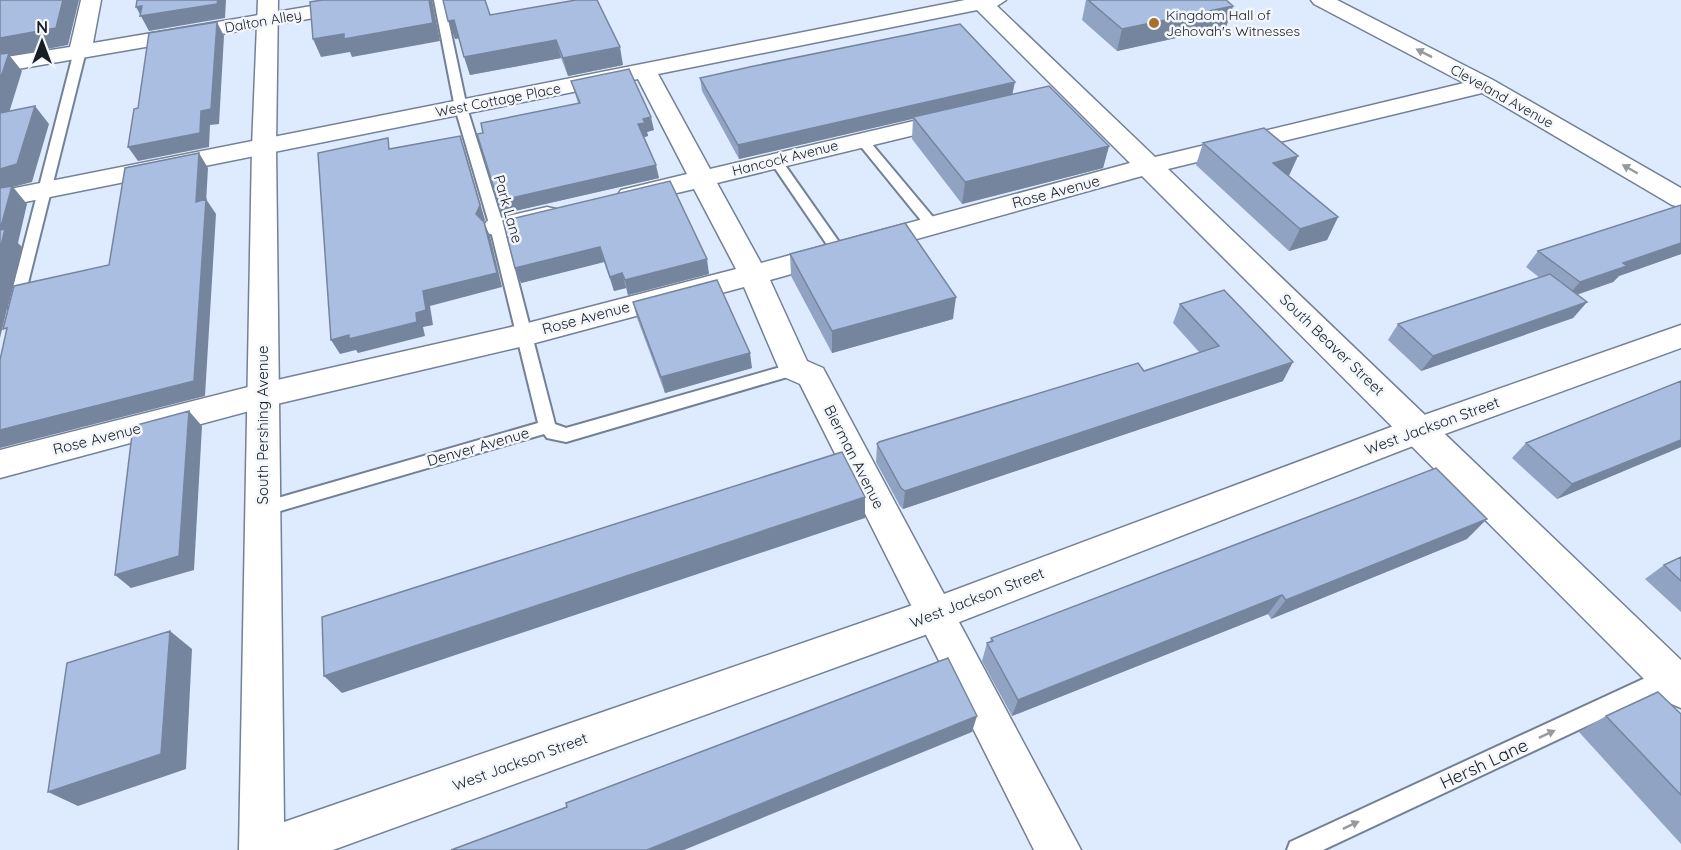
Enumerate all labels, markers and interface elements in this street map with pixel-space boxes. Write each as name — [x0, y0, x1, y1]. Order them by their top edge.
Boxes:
street label: Dalton Alley — [223, 5, 303, 37]
place label: Kingdom Hall of Jehovah's Witnesses — [1166, 6, 1300, 40]
north arrow — [12, 12, 72, 72]
marker: Kingdom Hall of Jehovah's Witnesses — [1147, 16, 1161, 30]
text: N — [36, 17, 48, 37]
one-way arrow — [1415, 49, 1432, 58]
street label: Cleveland Avenue — [1447, 60, 1557, 132]
street label: West Cottage Place — [434, 79, 562, 121]
street label: Hancock Avenue — [730, 136, 840, 180]
one-way arrow — [1621, 164, 1638, 174]
street label: Rose Avenue — [1010, 171, 1102, 212]
street label: Park Lane — [490, 173, 527, 245]
street label: South Beaver Street — [1276, 290, 1389, 399]
street label: Rose Avenue — [540, 297, 632, 338]
street label: South Pershing Avenue — [253, 346, 272, 504]
street label: West Jackson Street — [1362, 392, 1502, 459]
street label: Bierman Avenue — [820, 402, 889, 512]
street label: Rose Avenue — [51, 418, 143, 459]
street label: Denver Avenue — [425, 423, 531, 470]
street label: West Jackson Street — [907, 563, 1047, 632]
street label: West Jackson Street — [450, 728, 590, 795]
one-way arrow — [1539, 730, 1556, 739]
street label: Hersh Lane — [1436, 733, 1532, 794]
one-way arrow — [1343, 821, 1360, 830]

